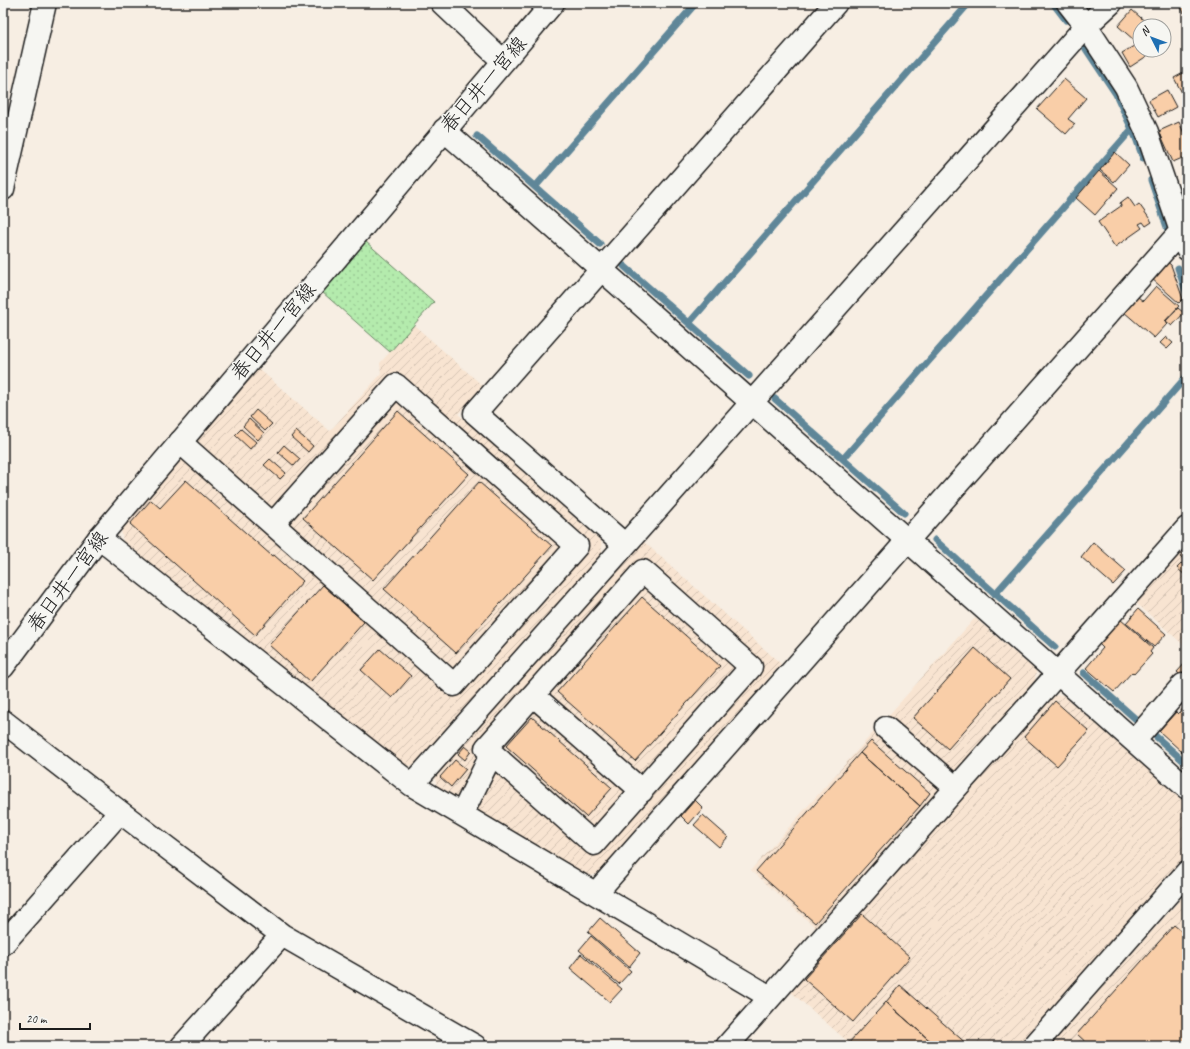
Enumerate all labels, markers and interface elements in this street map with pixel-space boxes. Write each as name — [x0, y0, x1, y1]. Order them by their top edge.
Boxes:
north arrow — [1132, 18, 1172, 58]
text: N — [1137, 22, 1154, 39]
street label: 春日井一宮線 — [435, 31, 532, 138]
street label: 春日井一宮線 — [225, 277, 322, 385]
street label: 春日井一宮線 — [21, 526, 113, 637]
scale bar — [20, 1005, 90, 1031]
text: 20 m — [26, 1011, 48, 1027]

